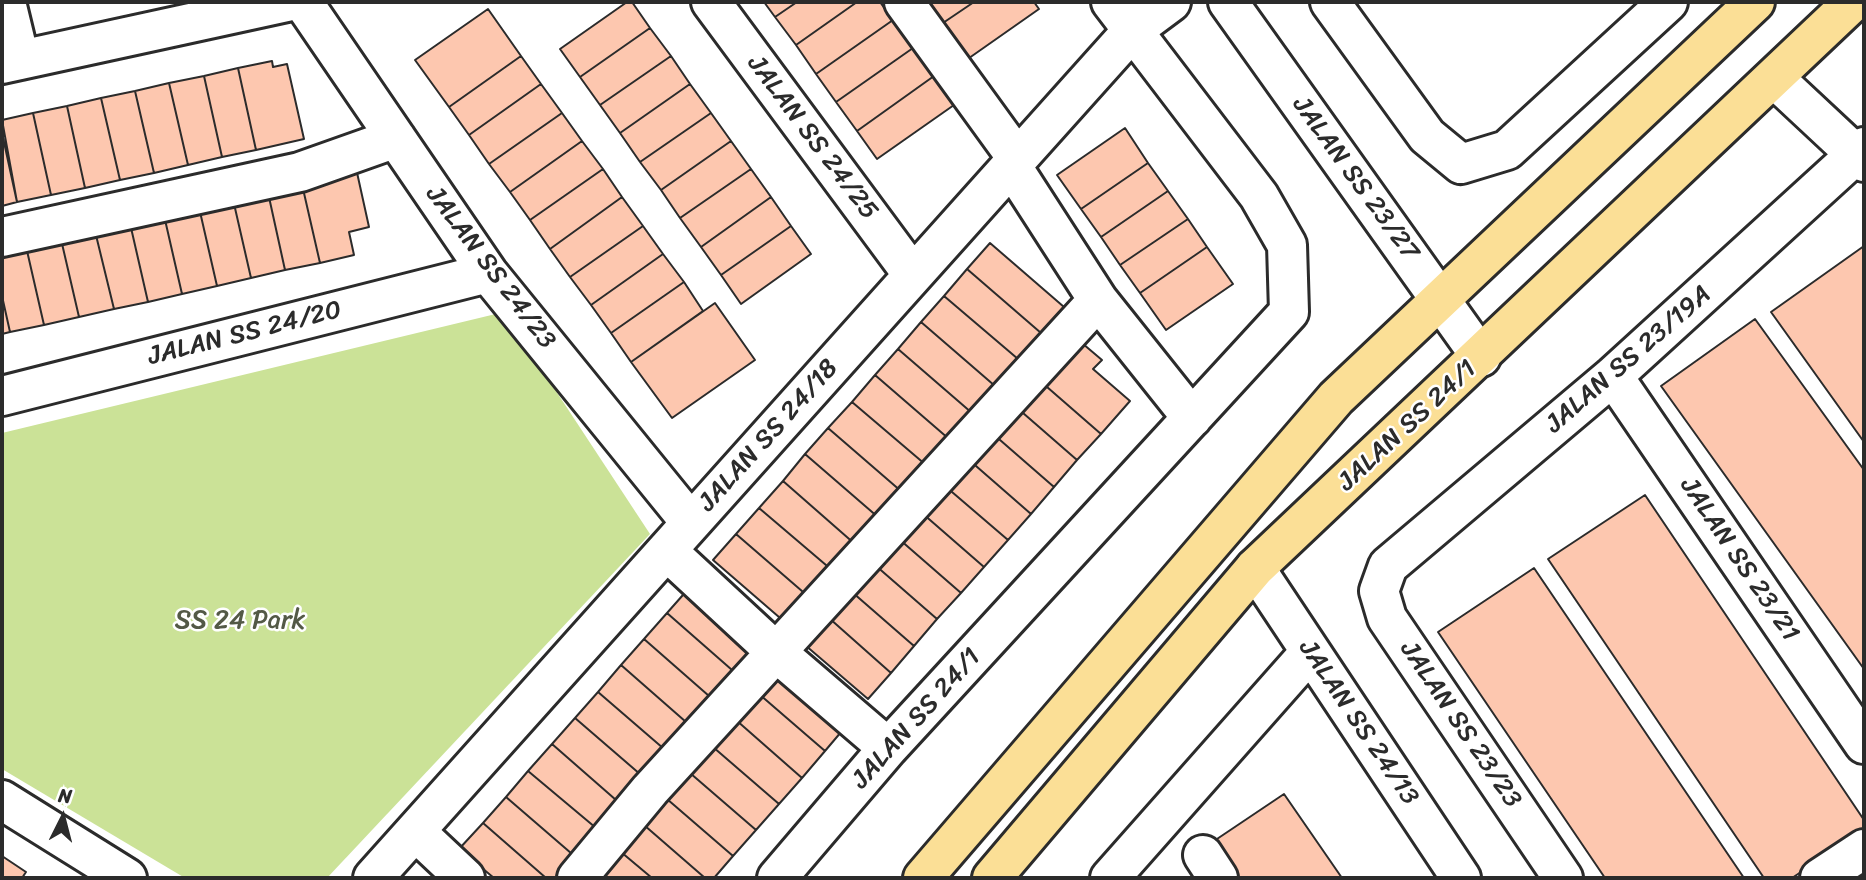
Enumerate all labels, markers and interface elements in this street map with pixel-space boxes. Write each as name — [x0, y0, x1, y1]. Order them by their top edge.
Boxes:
street label: JALAN SS 24/25 — [740, 50, 884, 226]
street label: JALAN SS 23/27 — [1285, 91, 1425, 267]
street label: JALAN SS 24/23 — [419, 180, 561, 356]
street label: JALAN SS 23/19A — [1540, 280, 1718, 440]
street label: JALAN SS 24/20 — [145, 295, 345, 373]
street label: JALAN SS 24/18 — [693, 354, 845, 518]
street label: JALAN SS 24/1 — [1332, 354, 1484, 498]
street label: JALAN SS 23/21 — [1673, 472, 1805, 648]
park label: SS 24 Park — [175, 605, 305, 637]
street label: JALAN SS 24/13 — [1291, 635, 1425, 811]
street label: JALAN SS 23/23 — [1393, 636, 1527, 814]
street label: JALAN SS 24/1 — [846, 642, 988, 796]
text: N — [57, 779, 74, 813]
north arrow — [28, 782, 98, 852]

